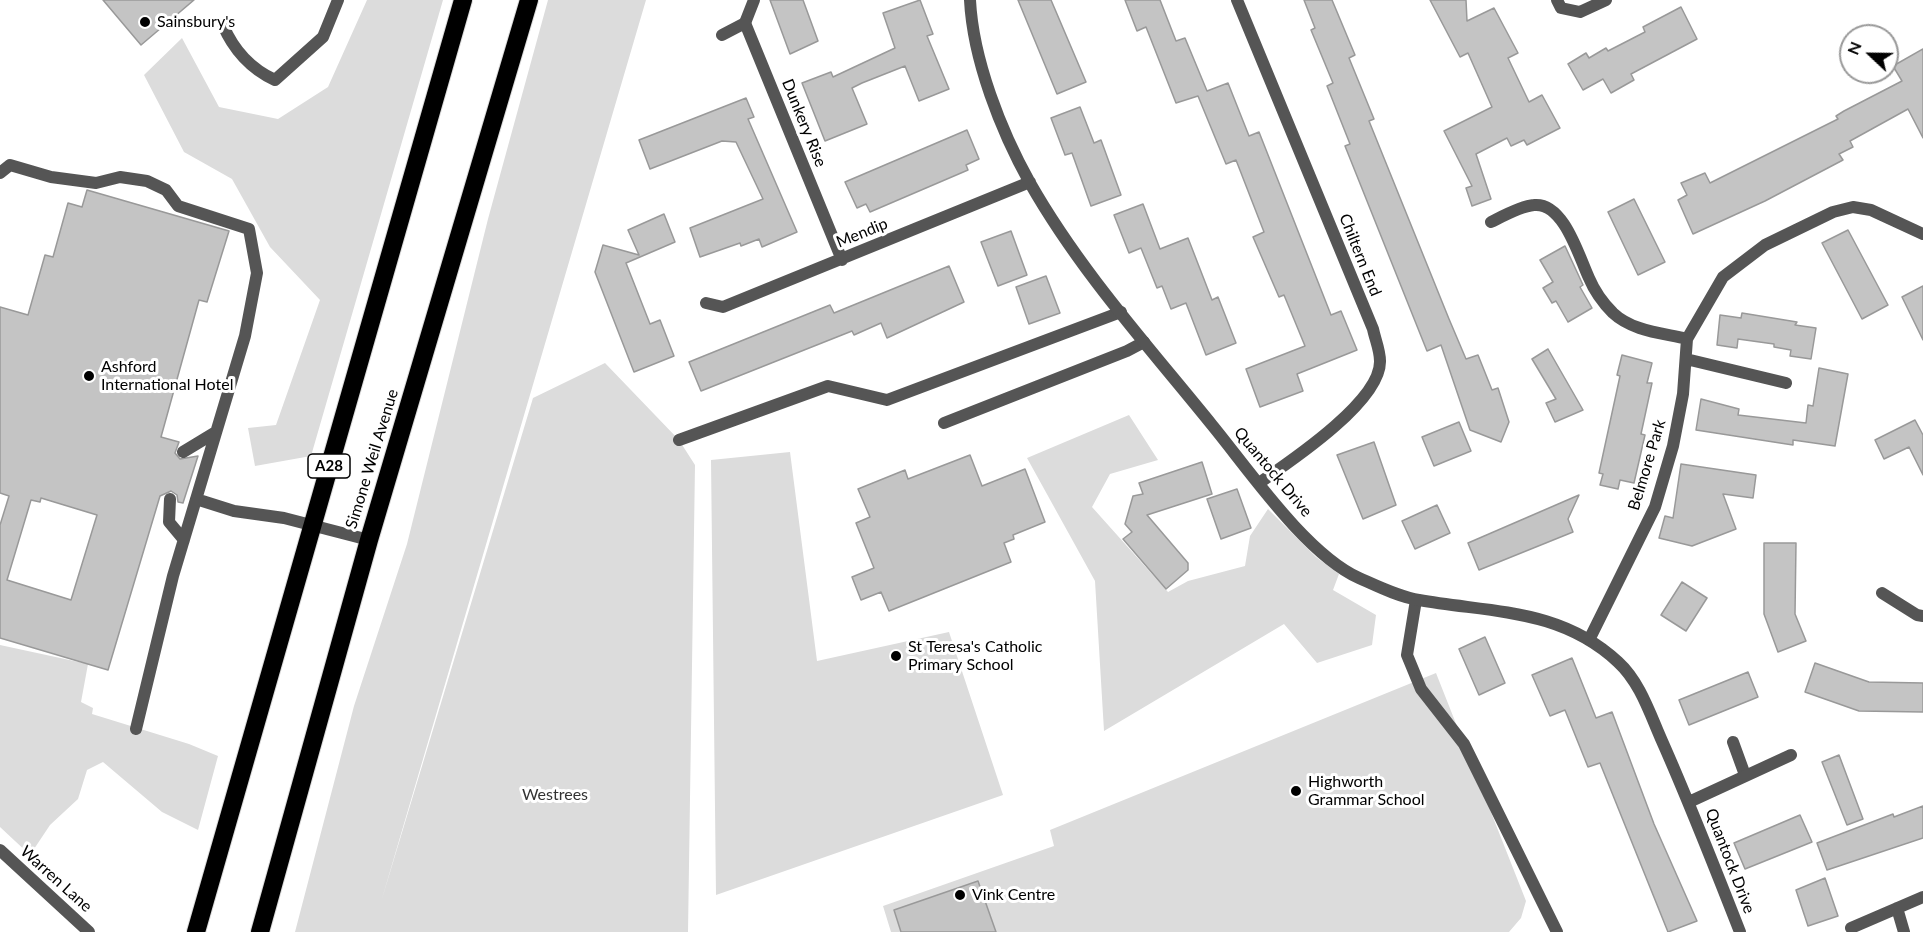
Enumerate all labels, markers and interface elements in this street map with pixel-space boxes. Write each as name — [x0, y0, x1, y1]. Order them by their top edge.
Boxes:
place label: Sainsbury's — [157, 12, 235, 32]
marker: Sainsbury's — [138, 15, 152, 29]
north arrow — [1839, 24, 1899, 84]
text: N — [1843, 39, 1865, 57]
street label: Dunkery Rise — [778, 76, 830, 170]
street label: Chiltern End — [1335, 211, 1385, 299]
street label: Mendip — [833, 214, 891, 252]
place label: Ashford International Hotel — [101, 357, 233, 395]
marker: Ashford International Hotel — [82, 369, 96, 383]
street label: Simone Weil Avenue — [342, 387, 402, 531]
street label: Belmore Park — [1624, 417, 1670, 513]
street label: Quantock Drive — [1230, 423, 1316, 521]
road number: A28 — [308, 454, 350, 478]
place label: St Teresa's Catholic Primary School — [908, 637, 1042, 675]
marker: St Teresa's Catholic Primary School — [889, 649, 903, 663]
place label: Highworth Grammar School — [1308, 772, 1425, 810]
marker: Highworth Grammar School — [1289, 784, 1303, 798]
park label: Westrees — [522, 785, 588, 805]
street label: Quantock Drive — [1701, 806, 1759, 916]
street label: Warren Lane — [16, 842, 96, 916]
place label: Vink Centre — [972, 885, 1055, 905]
marker: Vink Centre — [953, 888, 967, 902]

